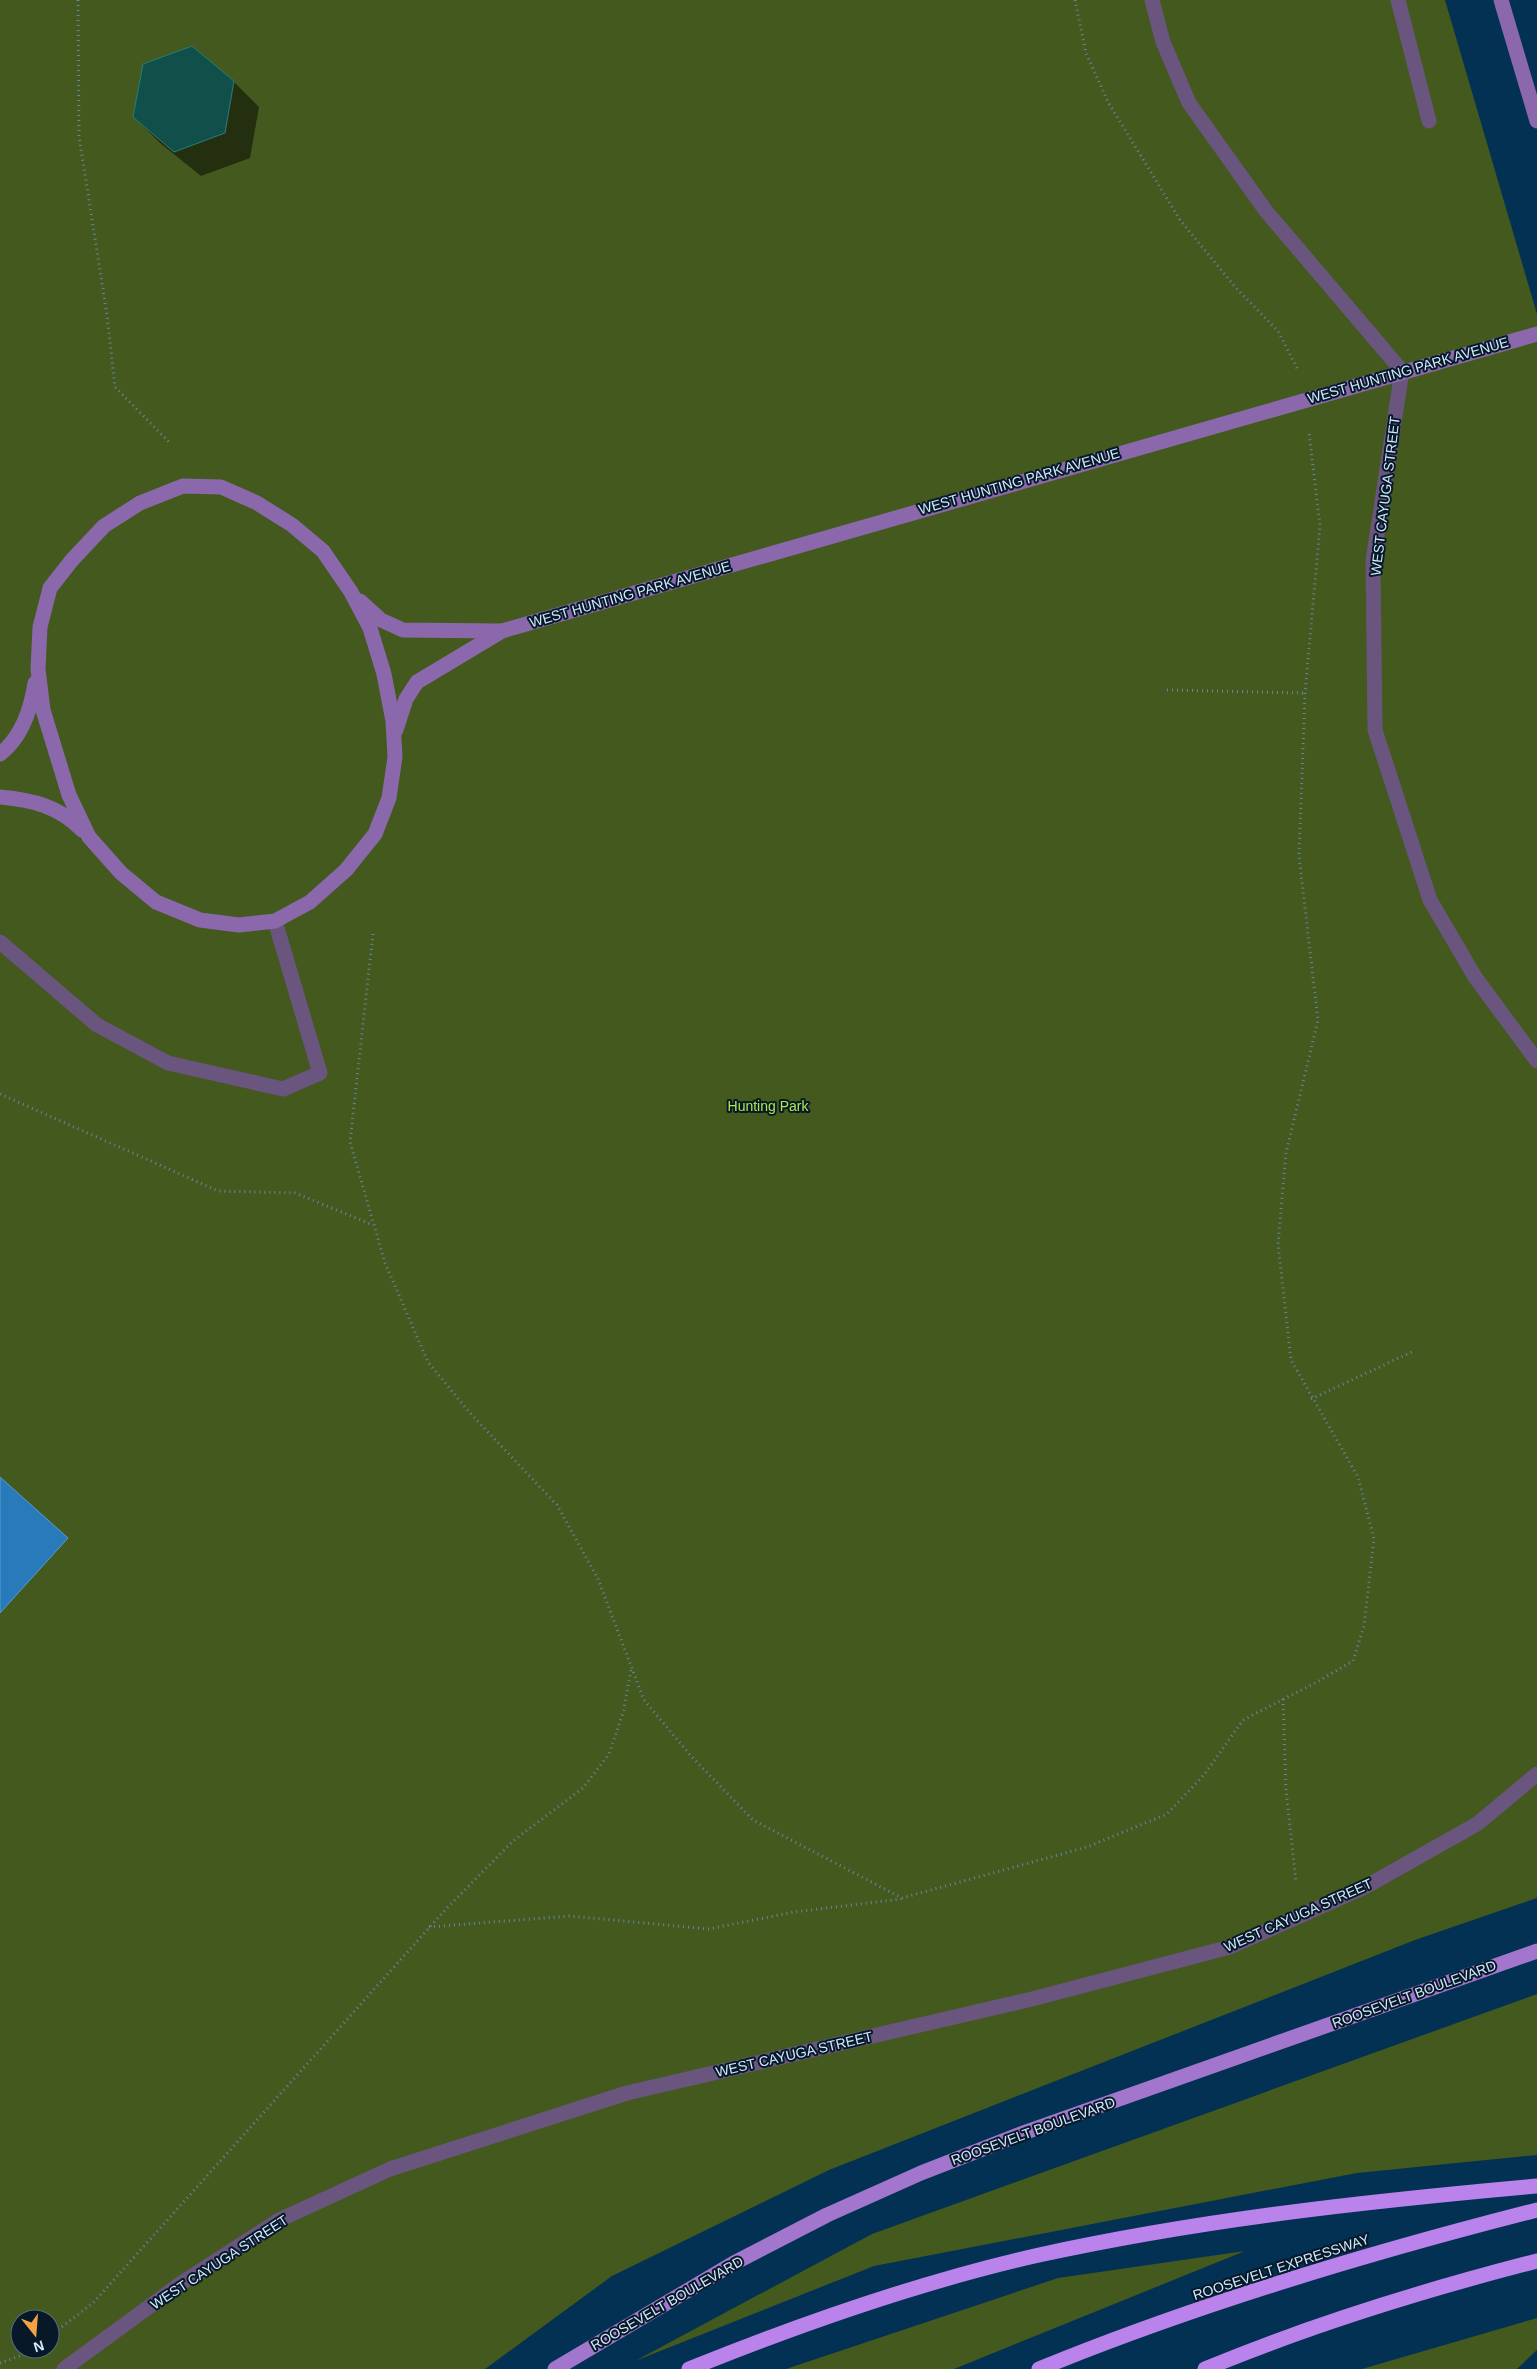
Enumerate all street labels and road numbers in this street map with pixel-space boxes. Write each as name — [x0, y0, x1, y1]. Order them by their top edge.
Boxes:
street label: WEST HUNTING PARK AVENUE — [1306, 334, 1510, 406]
street label: WEST CAYUGA STREET — [1367, 415, 1403, 577]
street label: WEST HUNTING PARK AVENUE — [917, 445, 1121, 517]
street label: WEST HUNTING PARK AVENUE — [528, 558, 732, 630]
street label: WEST CAYUGA STREET — [1221, 1875, 1375, 1955]
street label: ROOSEVELT BOULEVARD — [1330, 1957, 1498, 2031]
street label: WEST CAYUGA STREET — [714, 2028, 874, 2080]
street label: ROOSEVELT BOULEVARD — [949, 2094, 1117, 2168]
street label: WEST CAYUGA STREET — [147, 2211, 291, 2312]
street label: ROOSEVELT EXPRESSWAY — [1191, 2231, 1372, 2303]
street label: ROOSEVELT BOULEVARD — [588, 2253, 746, 2353]

